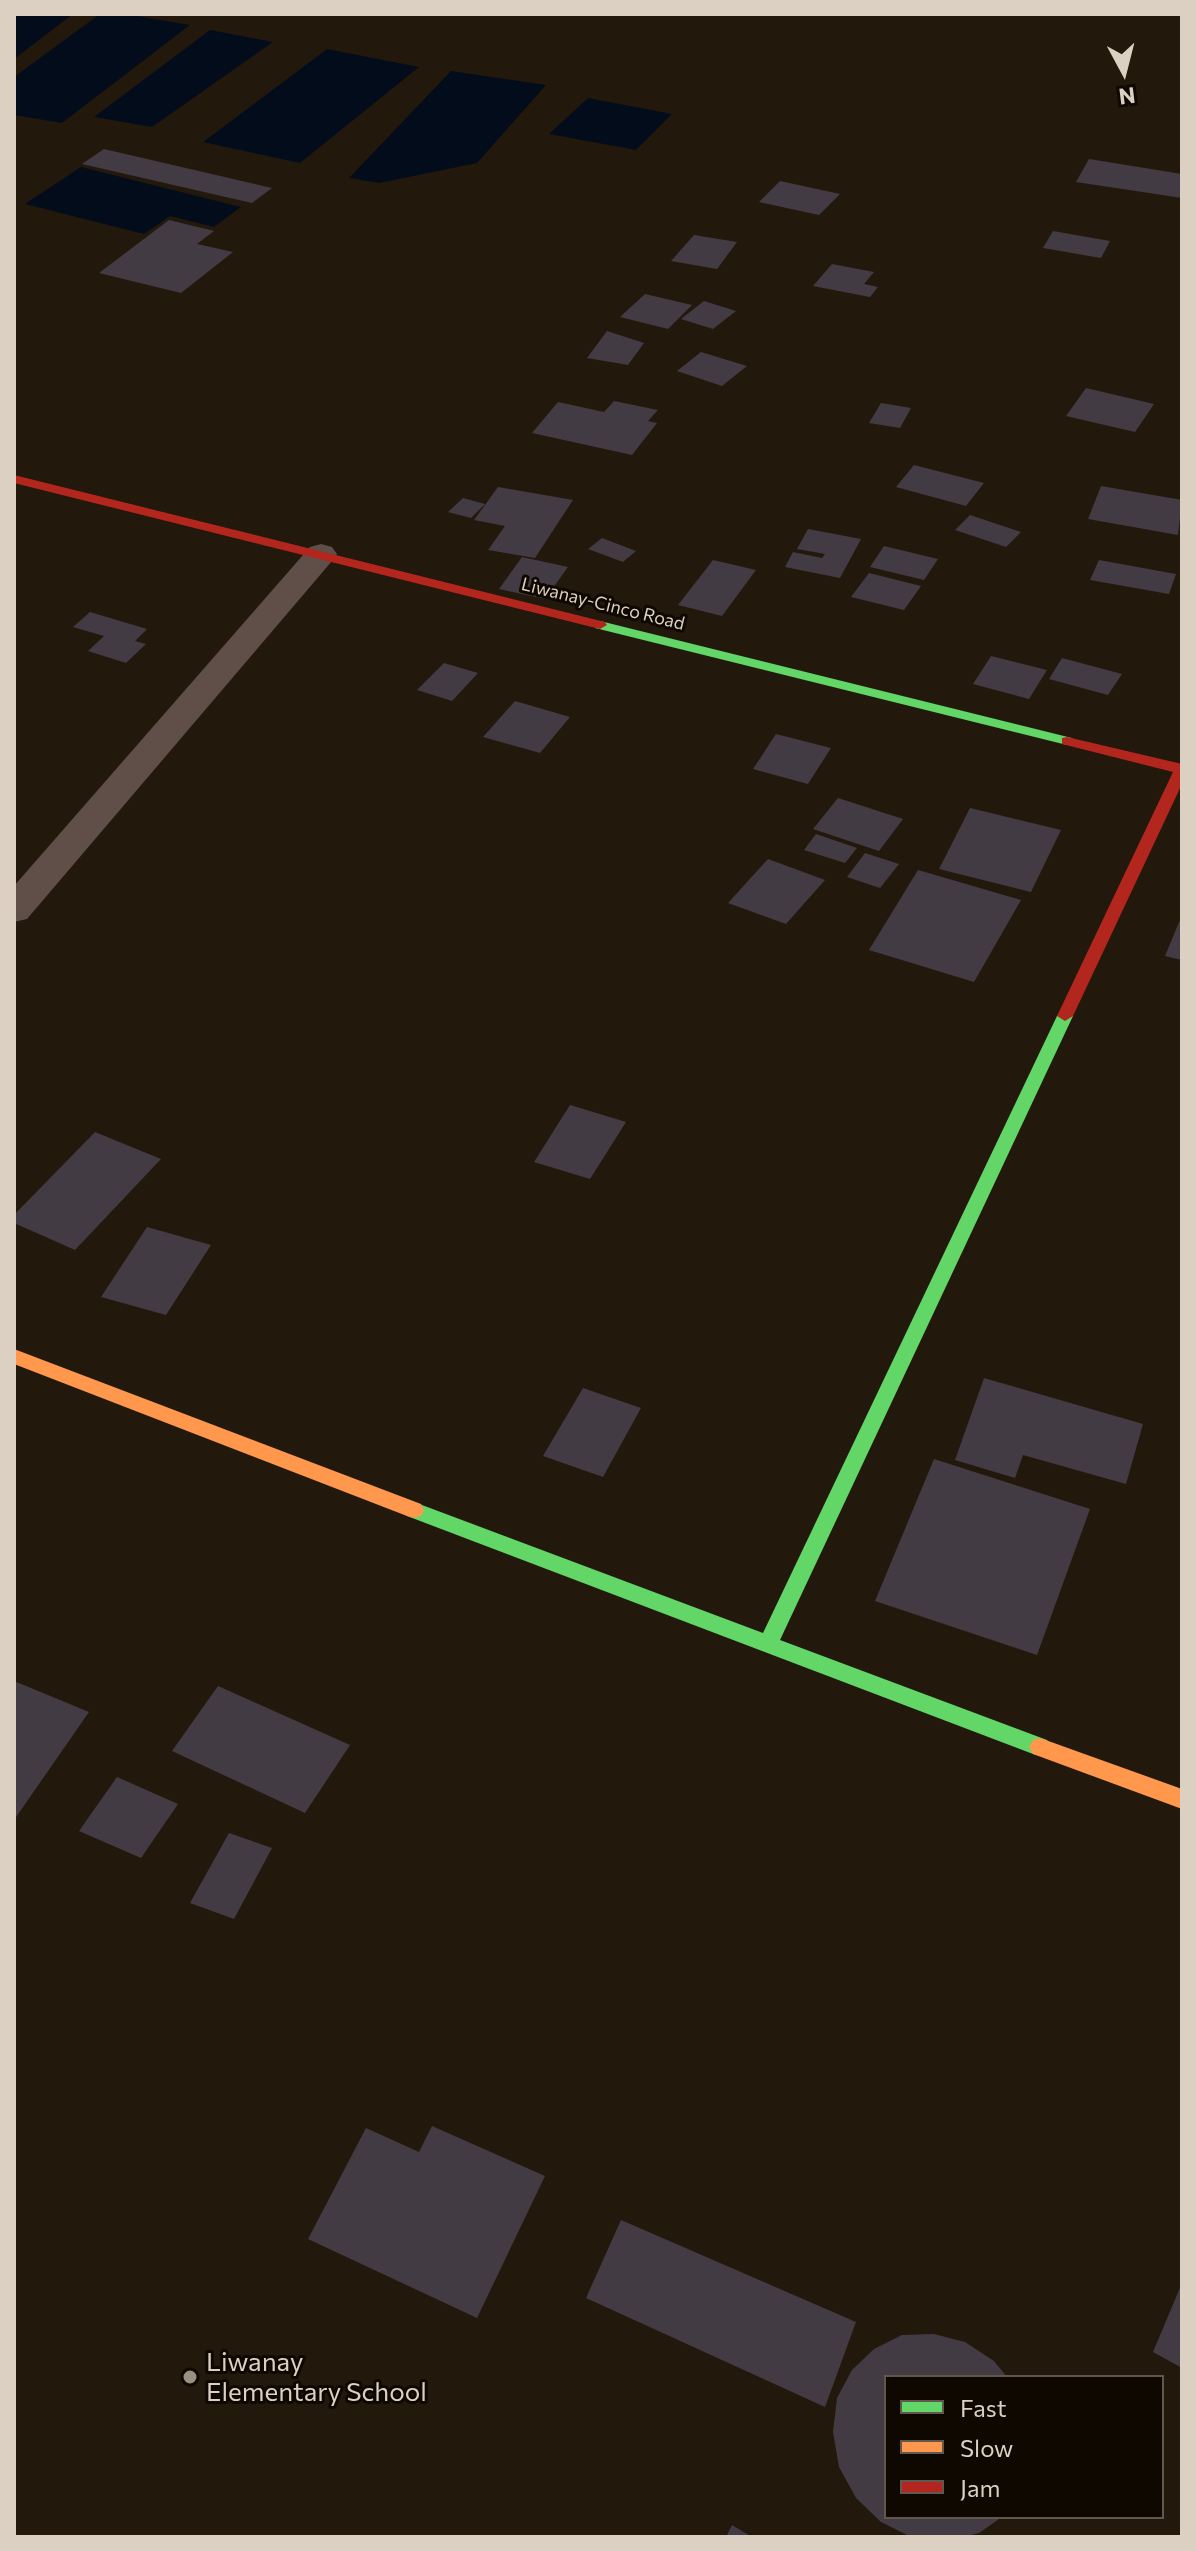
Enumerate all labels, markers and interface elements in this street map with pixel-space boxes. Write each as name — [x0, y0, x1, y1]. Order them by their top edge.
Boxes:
north arrow — [1084, 32, 1164, 112]
text: N — [1117, 82, 1137, 111]
street label: Liwanay-Cinco Road — [519, 573, 687, 635]
place label: Liwanay Elementary School — [206, 2346, 427, 2408]
marker: Liwanay Elementary School — [181, 2368, 199, 2386]
legend — [884, 2375, 1164, 2519]
text: Fast — [960, 2393, 1007, 2422]
text: Slow — [960, 2433, 1013, 2462]
text: Jam — [960, 2473, 1000, 2502]

